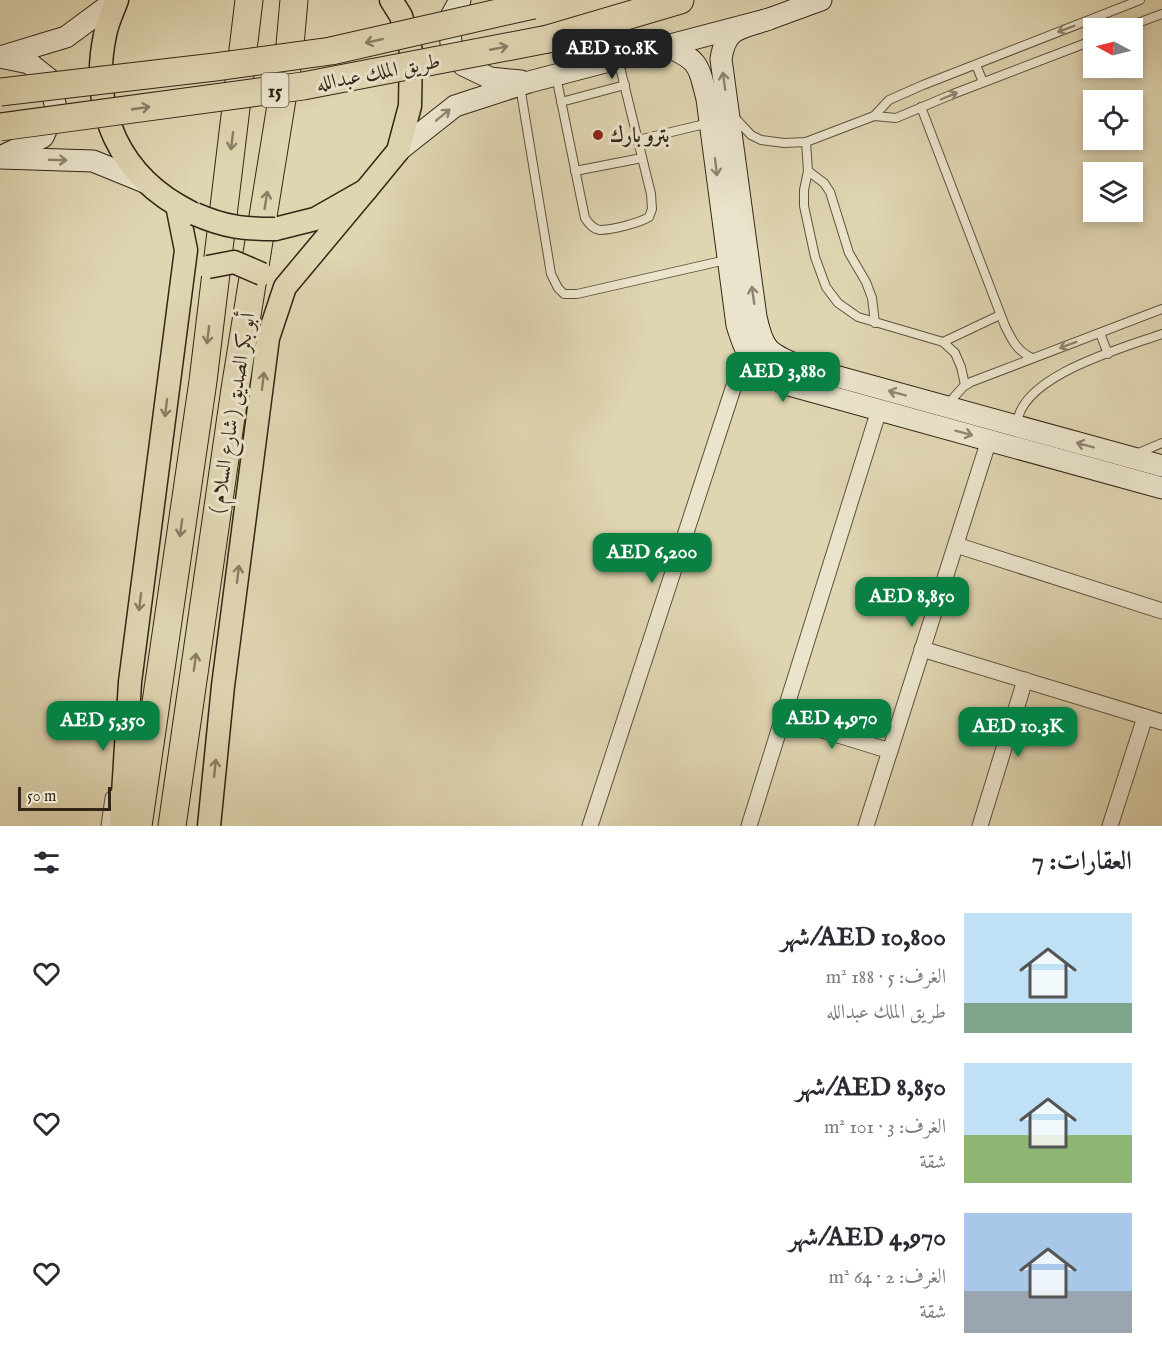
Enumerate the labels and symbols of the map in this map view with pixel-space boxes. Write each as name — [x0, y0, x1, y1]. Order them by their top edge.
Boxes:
north arrow — [1083, 18, 1143, 78]
one-way arrow — [1058, 24, 1076, 35]
pin: AED 10.8K — [543, 29, 681, 80]
one-way arrow — [365, 36, 384, 47]
one-way arrow — [489, 42, 508, 53]
street label: طريق الملك عبدالله — [314, 48, 443, 99]
one-way arrow — [718, 72, 729, 91]
road number: 15 — [262, 73, 288, 107]
one-way arrow — [939, 90, 957, 101]
one-way arrow — [131, 103, 151, 114]
one-way arrow — [435, 108, 451, 121]
place label: بترو بارك — [610, 123, 669, 150]
marker: بترو بارك — [591, 128, 605, 142]
one-way arrow — [226, 131, 237, 151]
one-way arrow — [48, 154, 68, 166]
one-way arrow — [711, 156, 722, 176]
one-way arrow — [260, 190, 271, 210]
one-way arrow — [748, 286, 759, 305]
street label: ( شارع السلام ) أبو بكر الصديق — [201, 310, 266, 516]
one-way arrow — [203, 325, 214, 344]
one-way arrow — [1059, 340, 1078, 351]
pin: AED 3,880 — [714, 352, 852, 403]
one-way arrow — [258, 371, 269, 391]
one-way arrow — [888, 387, 907, 398]
one-way arrow — [160, 398, 171, 418]
one-way arrow — [954, 428, 973, 439]
one-way arrow — [1076, 439, 1095, 450]
one-way arrow — [176, 518, 187, 538]
pin: AED 6,200 — [583, 533, 721, 584]
one-way arrow — [232, 565, 243, 585]
pin: AED 8,850 — [843, 577, 981, 628]
one-way arrow — [135, 591, 146, 611]
one-way arrow — [189, 653, 200, 673]
pin: AED 4,970 — [763, 699, 901, 750]
pin: AED 5,350 — [34, 701, 172, 752]
pin: AED 10.3K — [949, 707, 1087, 758]
one-way arrow — [210, 758, 221, 778]
scale bar — [18, 784, 111, 812]

